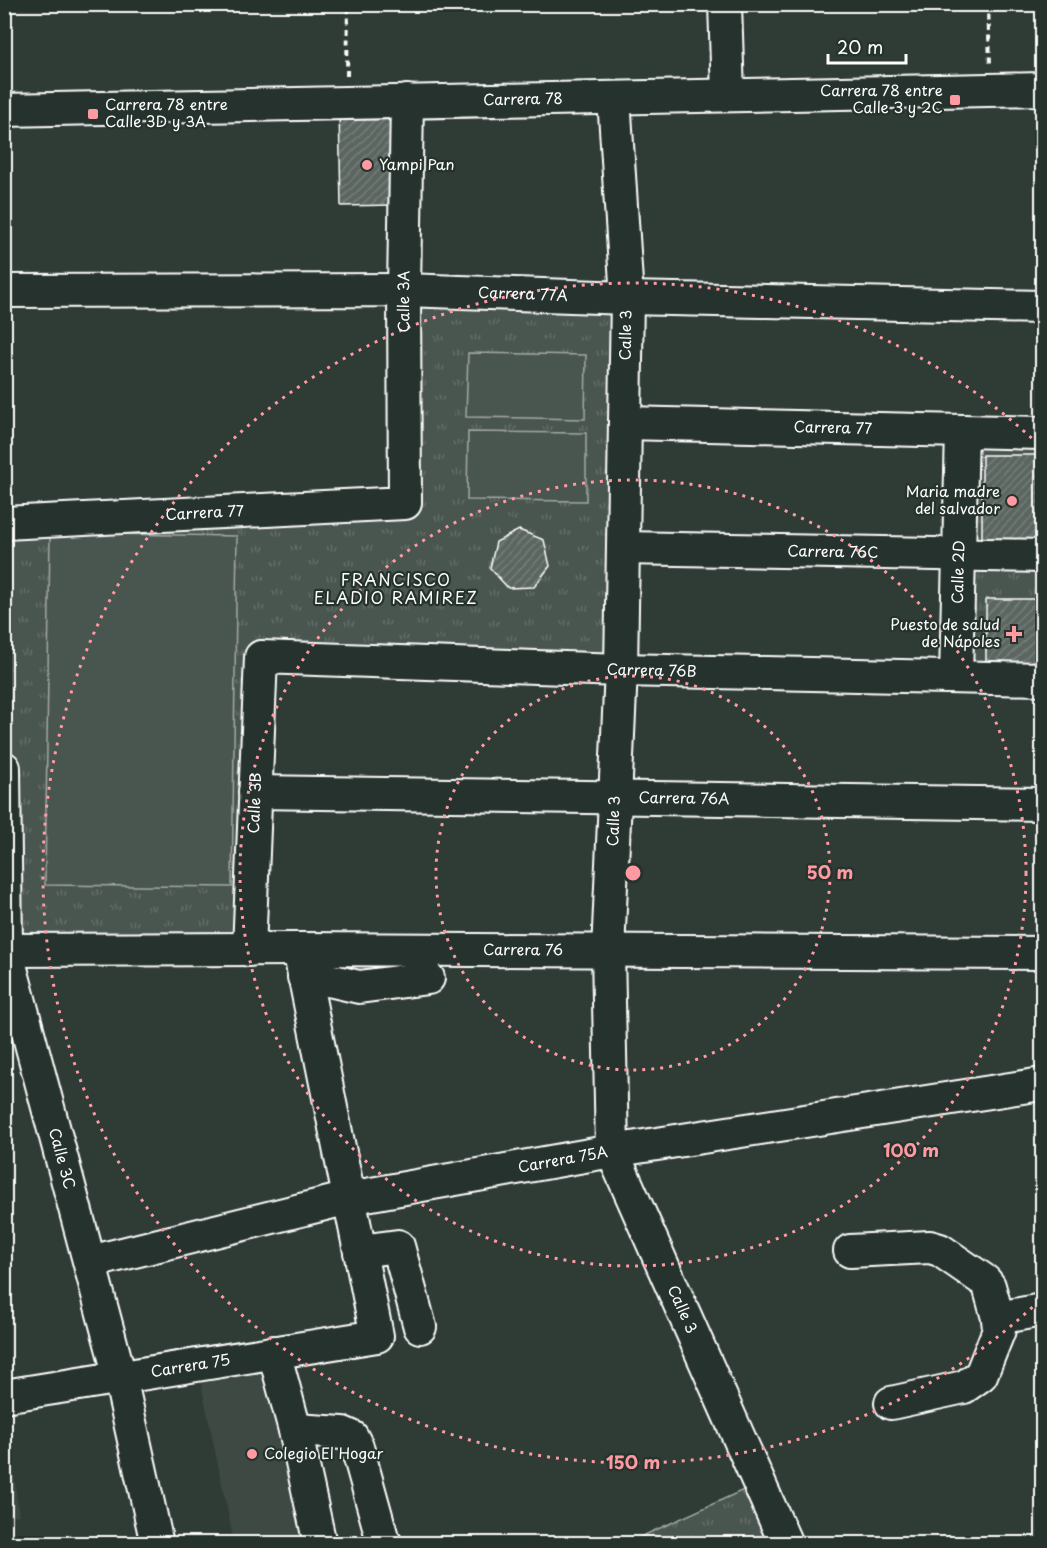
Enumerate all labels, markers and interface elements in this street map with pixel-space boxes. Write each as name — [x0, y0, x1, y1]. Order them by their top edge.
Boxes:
scale bar — [828, 27, 906, 65]
text: 20 m — [837, 33, 883, 60]
place label: Carrera 78 entre Calle 3 y 2C — [820, 78, 943, 118]
street label: Carrera 78 — [483, 86, 563, 110]
place label: Carrera 78 entre Calle 3D y 3A — [105, 92, 228, 132]
marker: Carrera 78 entre Calle 3 y 2C — [948, 93, 962, 107]
marker: Carrera 78 entre Calle 3D y 3A — [86, 107, 100, 121]
place label: Yampi Pan — [379, 152, 455, 175]
marker: Yampi Pan — [360, 158, 374, 172]
street label: Calle 3A — [391, 270, 414, 333]
street label: Carrera 77A — [478, 280, 568, 306]
street label: Calle 3 — [613, 309, 636, 361]
street label: Carrera 77 — [793, 414, 872, 439]
place label: Maria madre del salvador — [906, 479, 1000, 519]
marker: Maria madre del salvador — [1005, 494, 1019, 508]
street label: Carrera 77 — [165, 498, 244, 525]
street label: Carrera 76C — [787, 538, 879, 563]
street label: Calle 2D — [945, 540, 969, 604]
district label: FRANCISCO ELADIO RAMIREZ — [314, 567, 478, 609]
place label: Puesto de salud de Nápoles — [890, 612, 1000, 652]
marker: Puesto de salud de Nápoles — [1005, 625, 1023, 643]
street label: Carrera 76B — [606, 656, 697, 682]
street label: Calle 3B — [241, 772, 266, 834]
street label: Carrera 76A — [638, 785, 730, 809]
street label: Calle 3 — [600, 795, 625, 847]
text: 50 m — [807, 858, 853, 885]
centre of rings — [623, 863, 643, 883]
street label: Carrera 76 — [483, 937, 563, 960]
street label: Calle 3C — [44, 1125, 82, 1192]
text: 100 m — [883, 1136, 939, 1163]
street label: Carrera 75A — [516, 1139, 609, 1178]
street label: Calle 3 — [663, 1281, 704, 1337]
street label: Carrera 75 — [149, 1347, 232, 1382]
place label: Colegio El Hogar — [264, 1441, 383, 1464]
marker: Colegio El Hogar — [245, 1447, 259, 1461]
text: 150 m — [606, 1448, 660, 1475]

